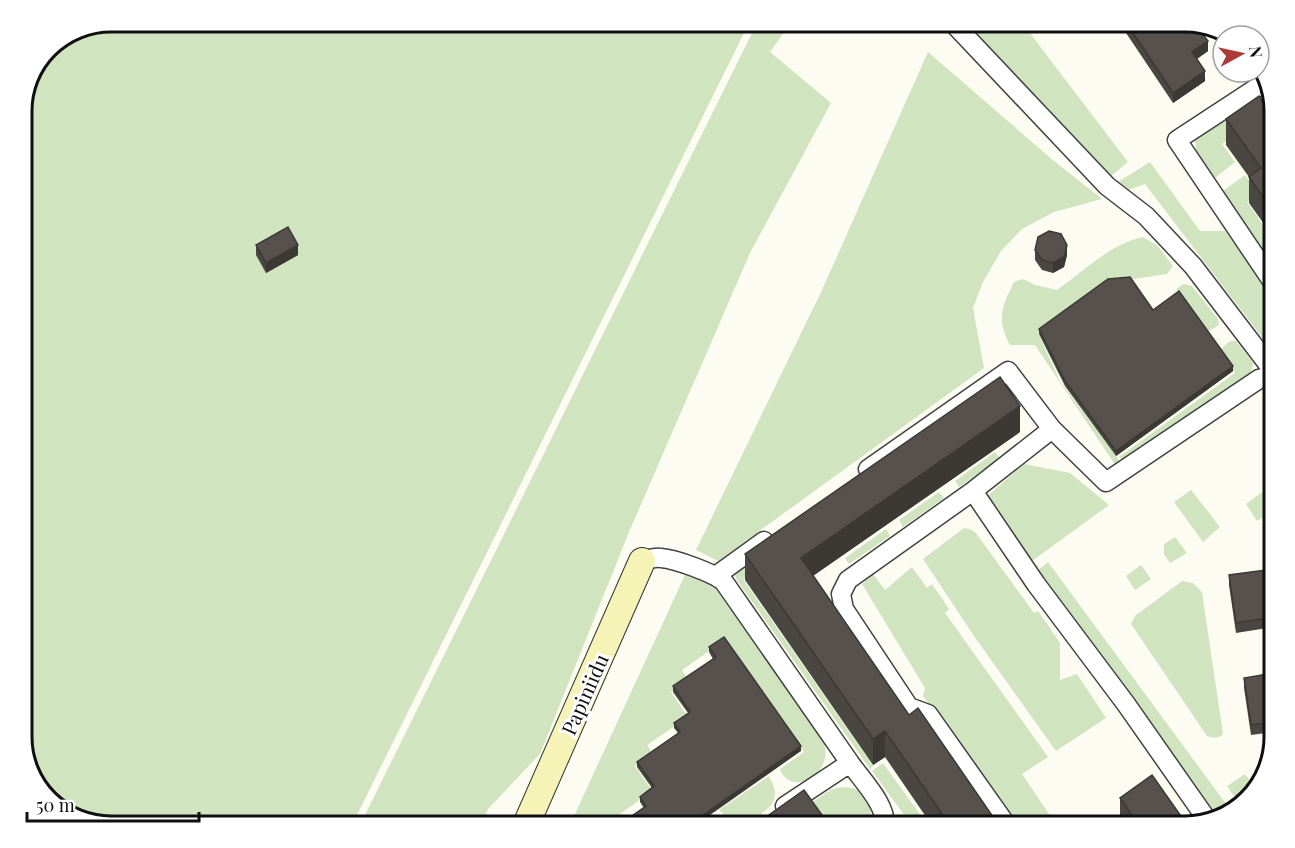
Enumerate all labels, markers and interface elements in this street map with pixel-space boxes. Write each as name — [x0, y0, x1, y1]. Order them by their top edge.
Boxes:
north arrow — [1211, 24, 1271, 84]
text: N — [1245, 45, 1268, 59]
street label: Papiniidu — [554, 649, 614, 739]
scale bar — [27, 785, 200, 823]
text: 50 m — [36, 793, 75, 817]

